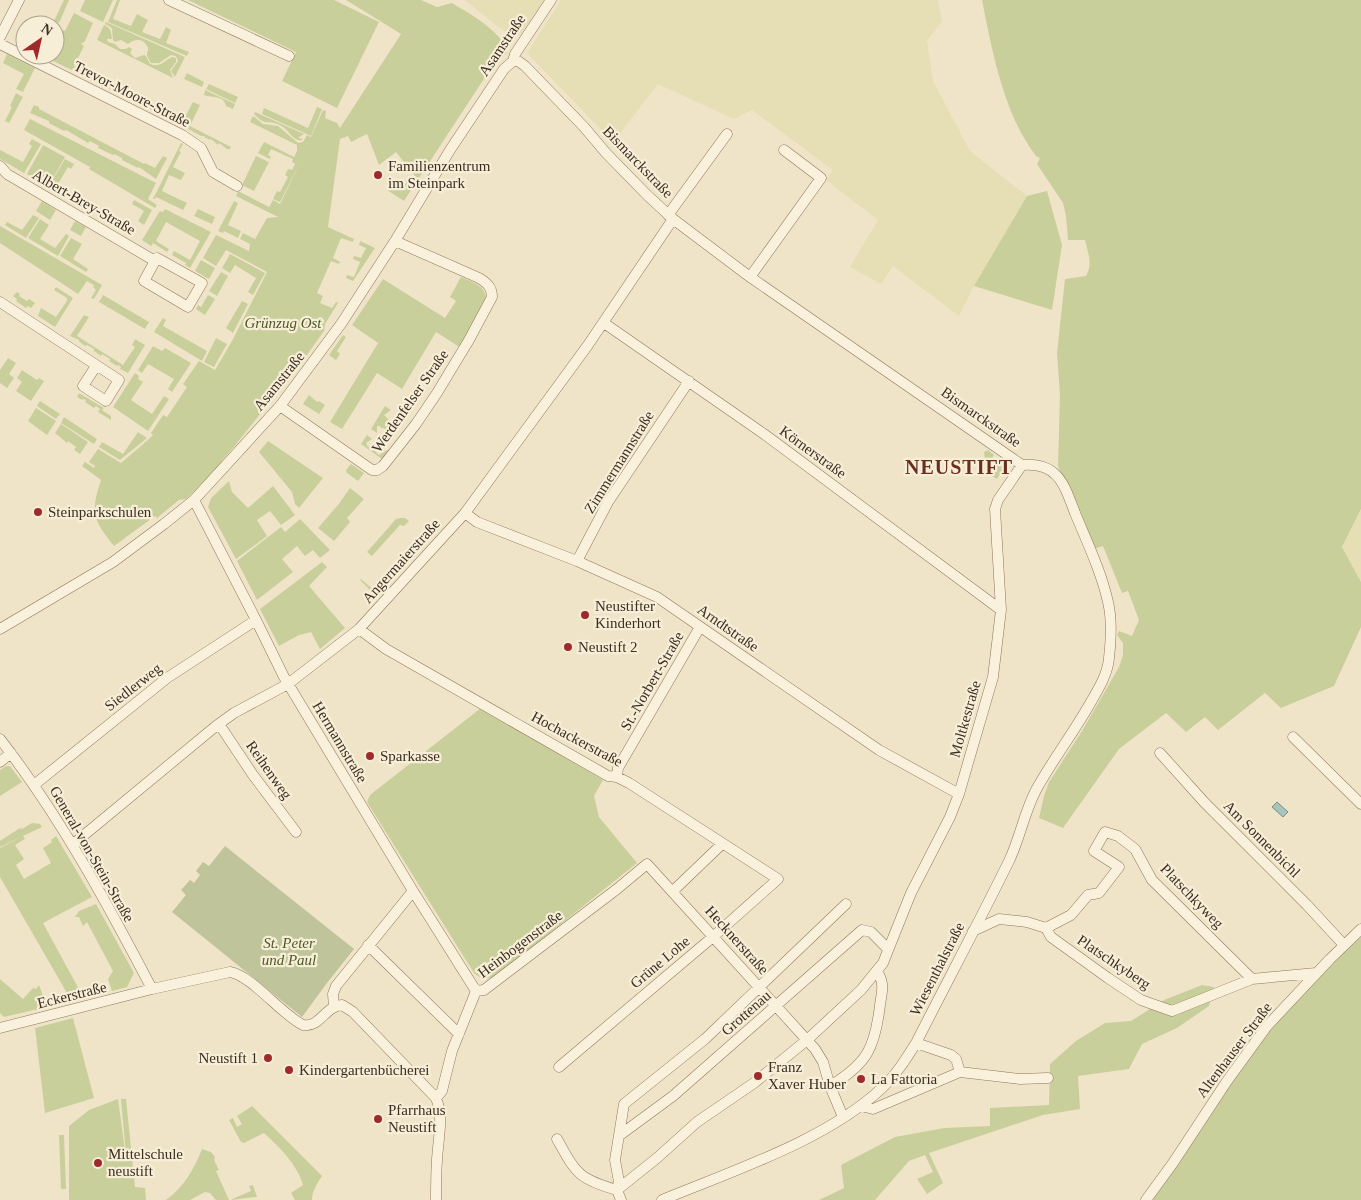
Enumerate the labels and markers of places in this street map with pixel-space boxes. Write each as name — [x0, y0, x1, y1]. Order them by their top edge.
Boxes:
place label: Familienzentrum im Steinpark — [388, 158, 491, 191]
marker: Familienzentrum im Steinpark — [372, 169, 384, 181]
place label: Steinparkschulen — [48, 504, 152, 520]
marker: Steinparkschulen — [32, 506, 44, 518]
place label: Neustifter Kinderhort — [595, 598, 662, 631]
marker: Neustifter Kinderhort — [579, 609, 591, 621]
place label: Neustift 2 — [578, 639, 638, 655]
marker: Neustift 2 — [562, 641, 574, 653]
place label: Sparkasse — [380, 748, 440, 764]
marker: Sparkasse — [364, 750, 376, 762]
place label: Neustift 1 — [198, 1050, 258, 1066]
marker: Neustift 1 — [262, 1052, 274, 1064]
place label: Franz Xaver Huber — [768, 1059, 846, 1092]
place label: Kindergartenbücherei — [299, 1062, 430, 1078]
marker: Kindergartenbücherei — [283, 1064, 295, 1076]
marker: Franz Xaver Huber — [752, 1070, 764, 1082]
place label: La Fattoria — [871, 1071, 938, 1087]
marker: La Fattoria — [855, 1073, 867, 1085]
place label: Pfarrhaus Neustift — [388, 1102, 446, 1135]
marker: Pfarrhaus Neustift — [372, 1113, 384, 1125]
place label: Mittelschule neustift — [108, 1146, 183, 1179]
marker: Mittelschule neustift — [92, 1157, 104, 1169]

